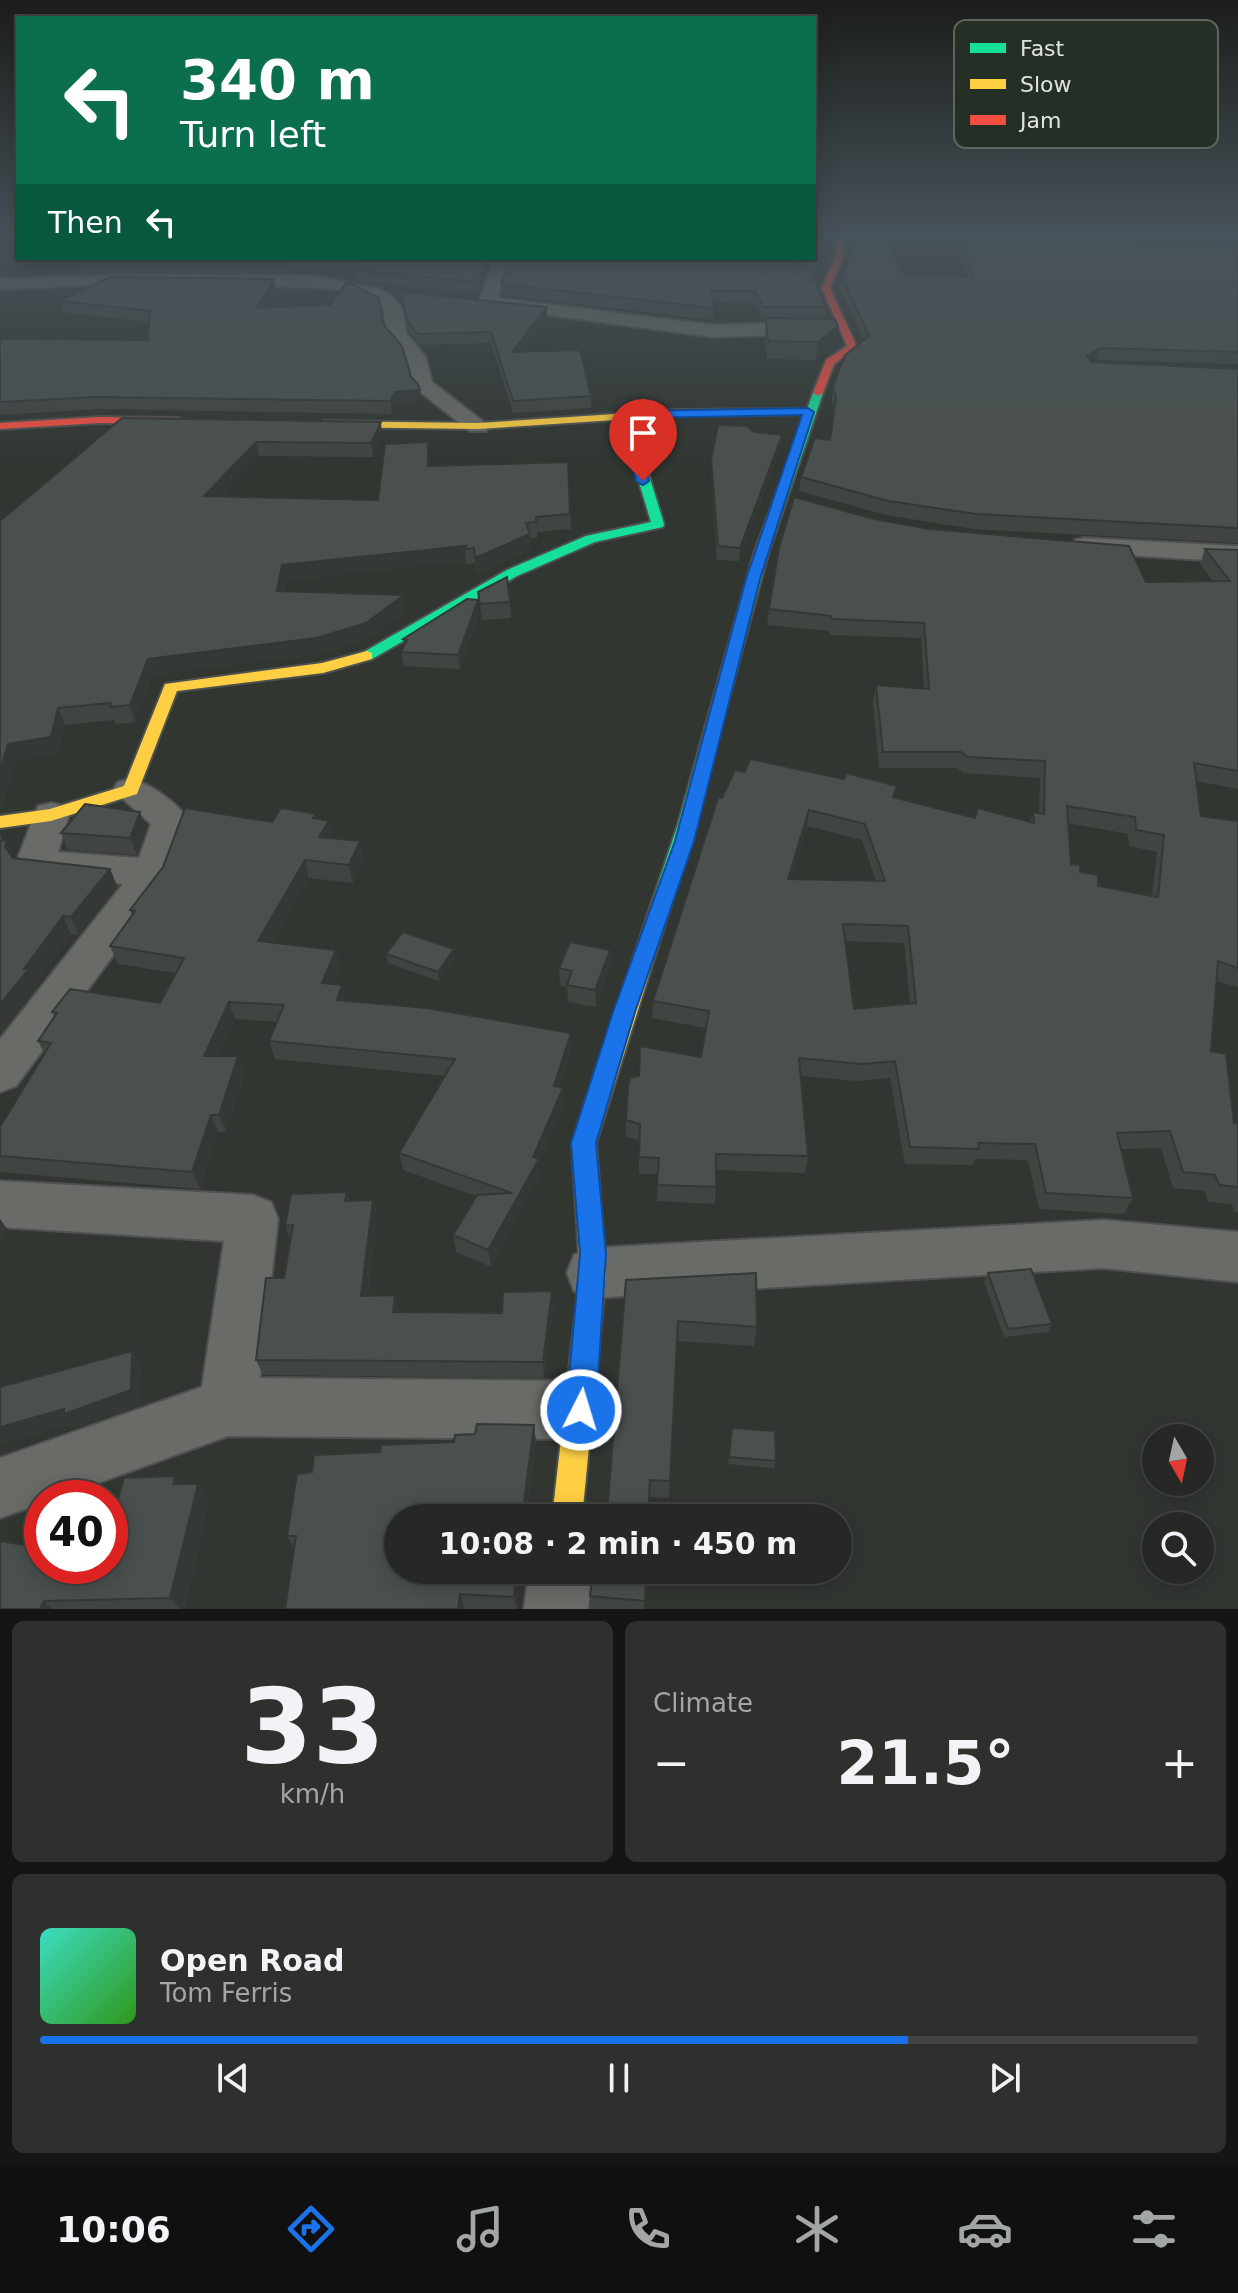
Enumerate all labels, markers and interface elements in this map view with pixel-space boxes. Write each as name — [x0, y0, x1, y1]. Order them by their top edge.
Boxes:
legend — [954, 20, 1218, 148]
text: Fast — [1020, 36, 1065, 61]
text: 340 m — [180, 47, 375, 112]
icon: left — [48, 48, 152, 152]
text: Slow — [1020, 72, 1072, 97]
text: Jam — [1018, 108, 1061, 133]
text: Turn left — [180, 114, 326, 155]
icon: left — [139, 200, 183, 244]
text: Then — [48, 205, 123, 240]
pin — [609, 399, 677, 481]
icon: arrive — [621, 411, 665, 455]
position arrow — [539, 1368, 623, 1452]
north arrow — [1142, 1424, 1214, 1496]
map controls — [1142, 1424, 1214, 1584]
speed limit sign: 40 — [24, 1480, 128, 1584]
button: search — [1142, 1512, 1214, 1584]
text: 10:08 · 2 min · 450 m — [439, 1526, 797, 1561]
text: 33 — [240, 1666, 385, 1788]
text: Climate — [653, 1688, 753, 1718]
text: 21.5° — [836, 1728, 1015, 1798]
text: − — [653, 1737, 690, 1788]
text: + — [1161, 1737, 1198, 1788]
text: km/h — [280, 1779, 345, 1809]
text: Open Road — [160, 1943, 345, 1978]
text: Tom Ferris — [160, 1978, 292, 2008]
icon: previous — [211, 2056, 255, 2100]
icon: pause — [597, 2056, 641, 2100]
icon: next — [983, 2056, 1027, 2100]
icon: directions — [283, 2201, 339, 2257]
icon: music — [452, 2201, 508, 2257]
icon: phone — [620, 2201, 676, 2257]
icon: climate — [789, 2201, 845, 2257]
icon: car — [957, 2201, 1013, 2257]
icon: filters — [1126, 2201, 1182, 2257]
text: 10:06 — [56, 2209, 171, 2250]

